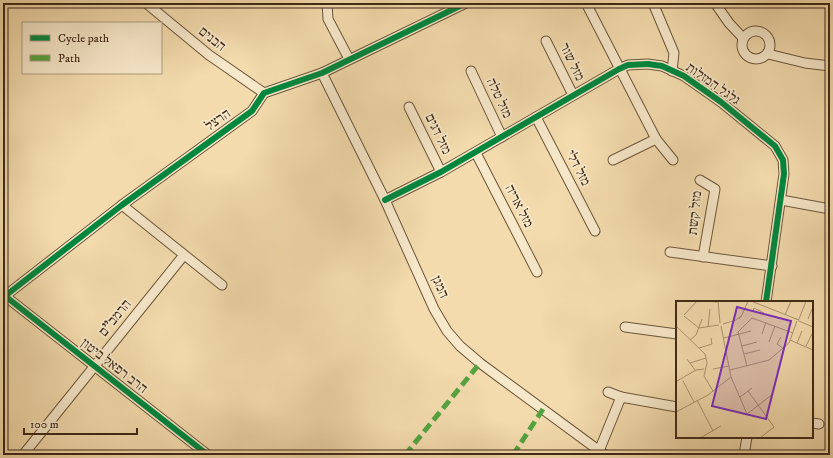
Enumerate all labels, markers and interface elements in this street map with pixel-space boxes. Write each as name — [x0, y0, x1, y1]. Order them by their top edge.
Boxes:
legend — [22, 22, 162, 74]
street label: הבנים — [195, 23, 229, 55]
text: Cycle path — [58, 31, 110, 46]
street label: מזל שור — [555, 40, 589, 84]
text: Path — [58, 51, 81, 66]
street label: גלגל המזלות — [682, 59, 744, 110]
street label: מזל טלה — [482, 75, 516, 121]
street label: הרצל — [202, 105, 234, 135]
street label: מזל דגים — [420, 111, 456, 157]
street label: מזל דלי — [561, 147, 595, 189]
street label: מזל אריה — [500, 181, 538, 231]
street label: מזל קשת — [684, 190, 706, 236]
street label: המגן — [427, 273, 453, 301]
street label: הרמב"ם — [95, 296, 135, 340]
inset map — [676, 301, 813, 438]
street label: הרב רפאל ביטון — [77, 334, 151, 398]
scale bar — [24, 410, 137, 436]
text: 100 m — [30, 417, 59, 432]

